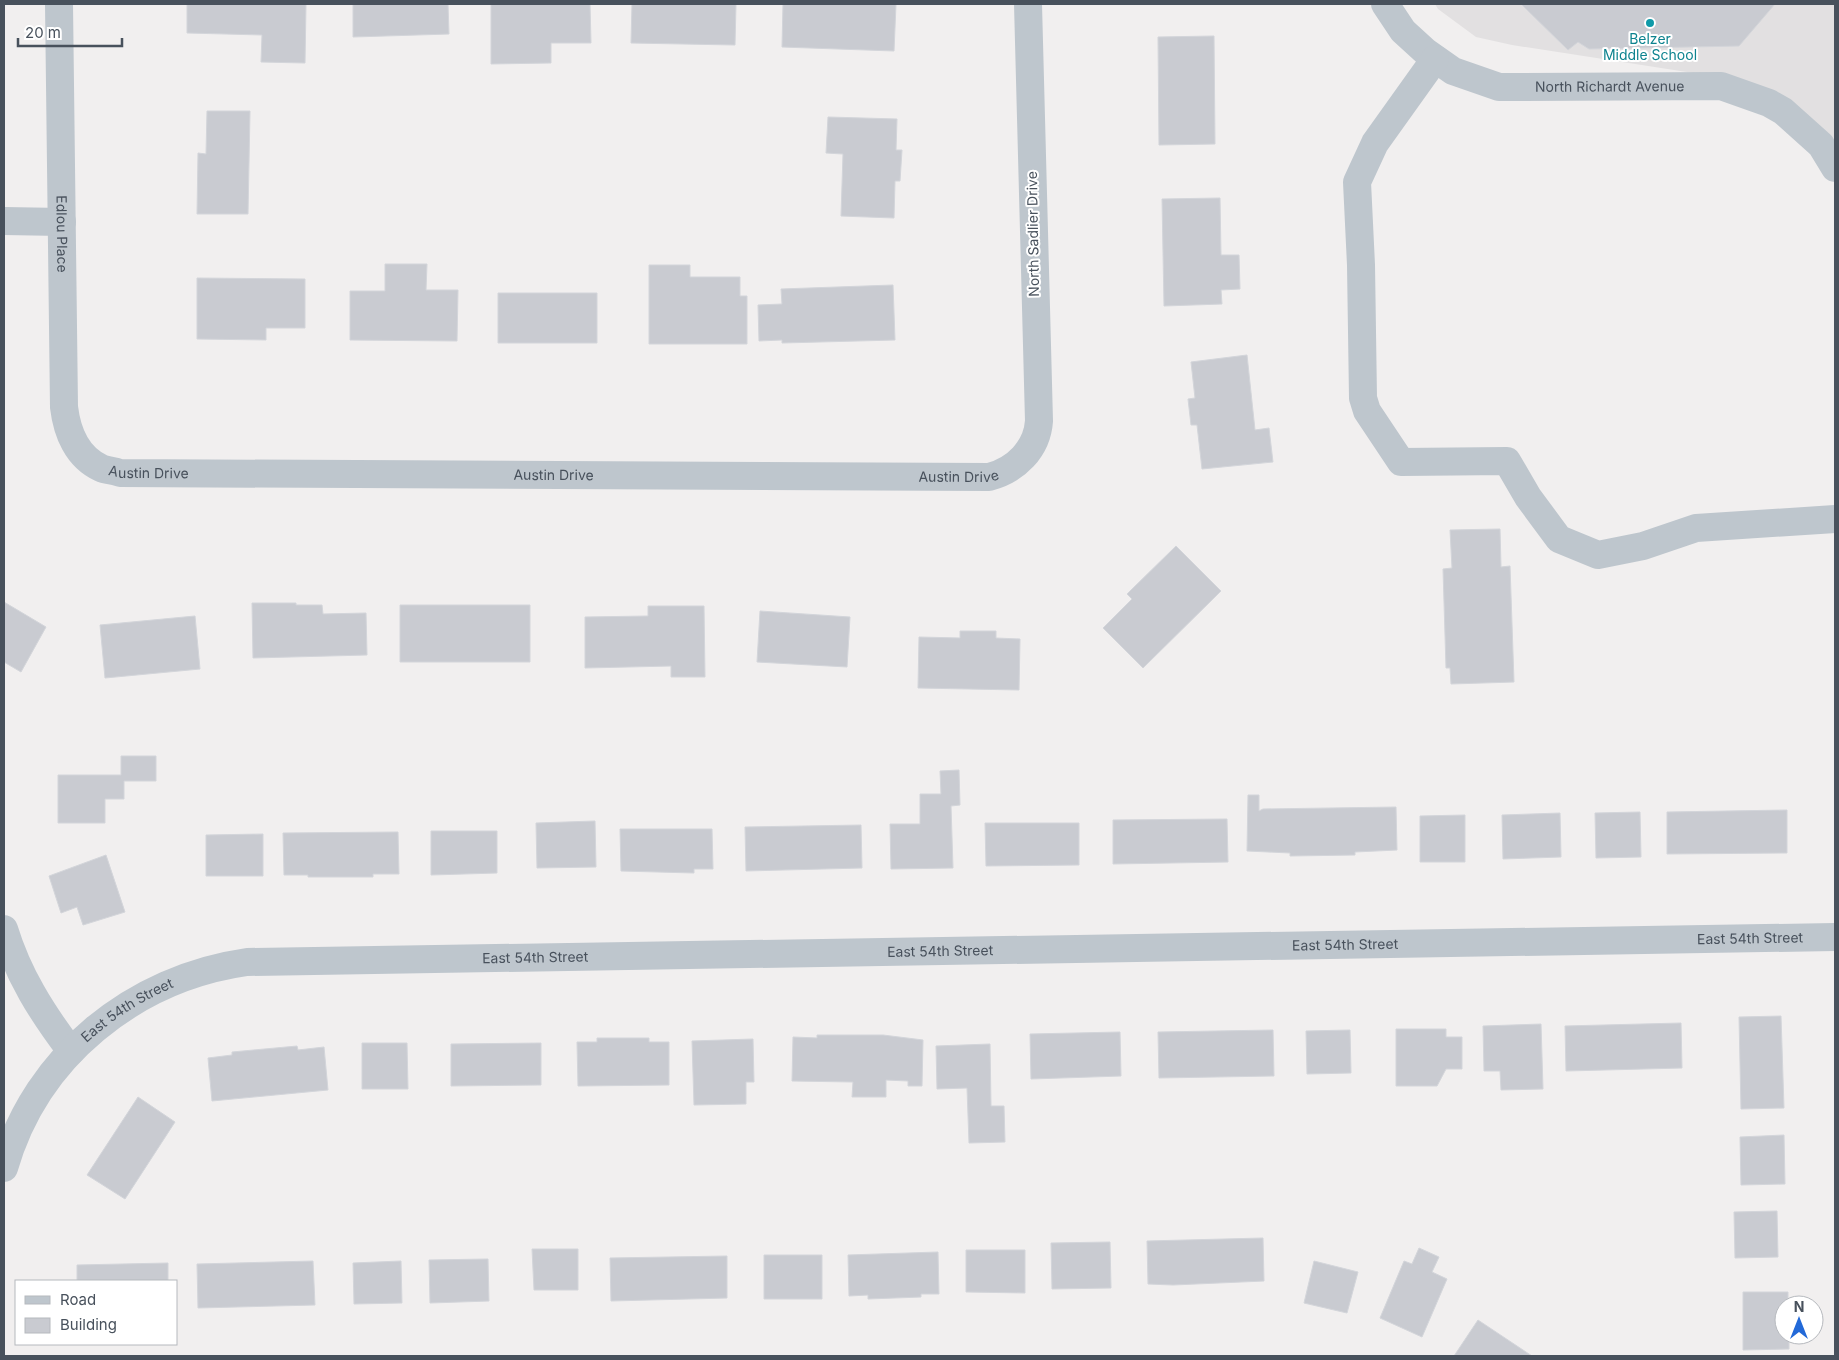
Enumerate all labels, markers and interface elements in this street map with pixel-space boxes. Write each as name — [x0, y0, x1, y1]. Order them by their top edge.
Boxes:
scale bar — [18, 15, 121, 47]
marker: Belzer Middle School — [1644, 17, 1656, 29]
text: 20 m — [25, 23, 61, 42]
place label: Belzer Middle School — [1603, 30, 1697, 63]
street label: North Richardt Avenue — [1535, 77, 1684, 95]
street label: North Sadlier Drive — [1023, 171, 1042, 297]
street label: Edlou Place — [53, 195, 71, 273]
street label: Austin Drive — [107, 461, 189, 481]
street label: Austin Drive — [513, 466, 594, 483]
street label: Austin Drive — [918, 466, 1001, 485]
street label: East 54th Street — [1697, 928, 1804, 947]
street label: East 54th Street — [1292, 935, 1399, 954]
street label: East 54th Street — [887, 941, 994, 960]
street label: East 54th Street — [482, 948, 589, 966]
street label: East 54th Street — [77, 974, 176, 1045]
legend — [15, 1280, 178, 1345]
text: Road — [60, 1290, 96, 1309]
north arrow — [1774, 1295, 1824, 1345]
text: N — [1794, 1298, 1804, 1315]
text: Building — [60, 1315, 117, 1334]

